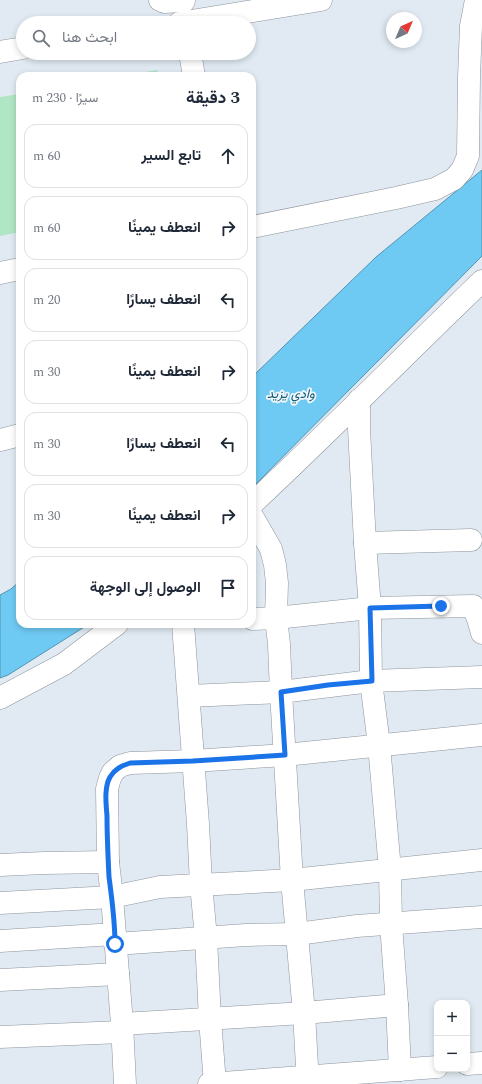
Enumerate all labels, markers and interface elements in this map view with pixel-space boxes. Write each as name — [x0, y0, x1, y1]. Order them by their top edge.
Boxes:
north arrow — [386, 12, 422, 48]
search box — [16, 16, 256, 60]
text: ابحث هنا — [62, 26, 117, 49]
icon: search — [30, 27, 52, 49]
text: 3 دقيقة — [186, 85, 240, 111]
text: سيرًا · 230 m — [32, 88, 98, 108]
text: تابع السير — [141, 144, 201, 167]
icon: ahead — [217, 145, 239, 167]
text: 60 m — [33, 146, 60, 166]
text: انعطف يمينًا — [128, 216, 201, 239]
icon: right — [217, 217, 239, 239]
text: 60 m — [33, 218, 60, 238]
text: انعطف يسارًا — [126, 288, 201, 311]
icon: left — [217, 289, 239, 311]
text: 20 m — [33, 290, 60, 310]
text: انعطف يمينًا — [128, 360, 201, 383]
icon: right — [217, 361, 239, 383]
text: 30 m — [33, 362, 60, 382]
water label: وادي يزيد — [267, 384, 315, 404]
text: انعطف يسارًا — [126, 432, 201, 455]
icon: left — [217, 433, 239, 455]
text: 30 m — [33, 434, 60, 454]
text: انعطف يمينًا — [128, 504, 201, 527]
icon: right — [217, 505, 239, 527]
text: 30 m — [33, 506, 60, 526]
text: الوصول إلى الوجهة — [90, 576, 201, 599]
icon: arrive — [217, 577, 239, 599]
route end — [432, 597, 450, 615]
route start — [106, 935, 124, 953]
map controls — [434, 1000, 470, 1072]
button: + — [434, 1000, 470, 1036]
button: − — [434, 1036, 470, 1072]

